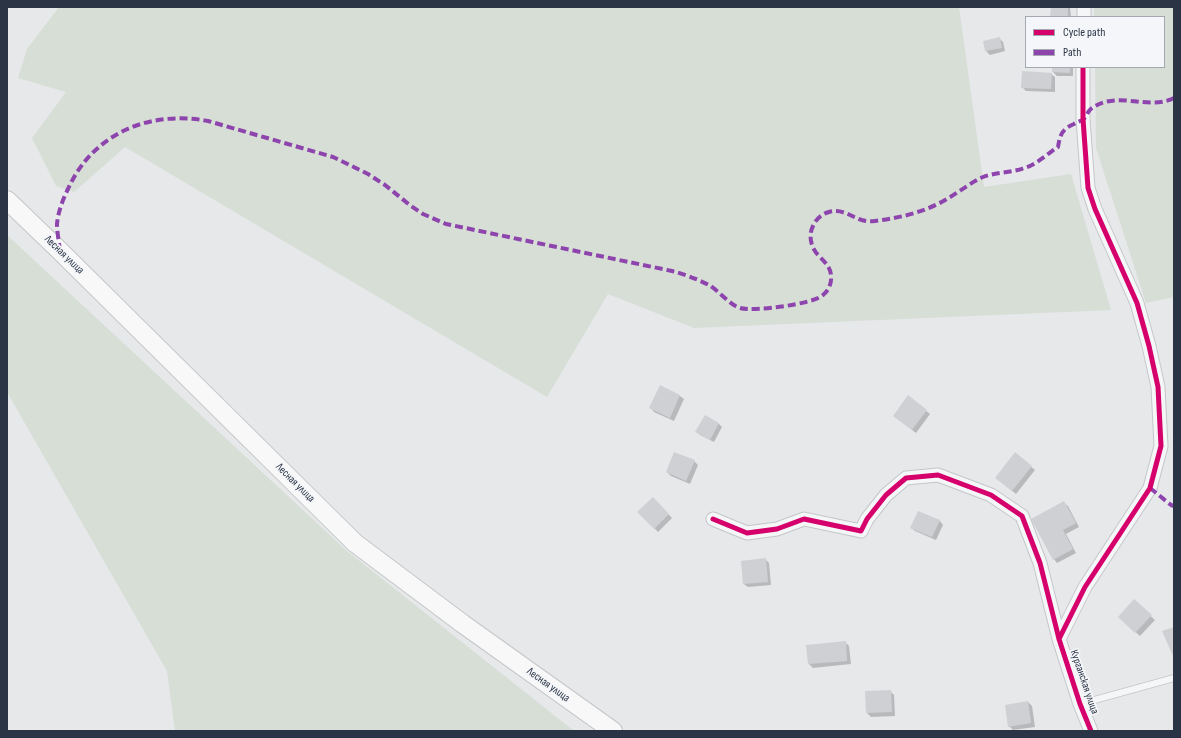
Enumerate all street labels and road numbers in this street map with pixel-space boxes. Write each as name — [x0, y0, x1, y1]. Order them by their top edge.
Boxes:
street label: Лесная улица — [41, 233, 87, 277]
street label: Лесная улица — [273, 461, 317, 505]
street label: Курганская улица — [1067, 648, 1101, 716]
street label: Лесная улица — [524, 665, 572, 705]

